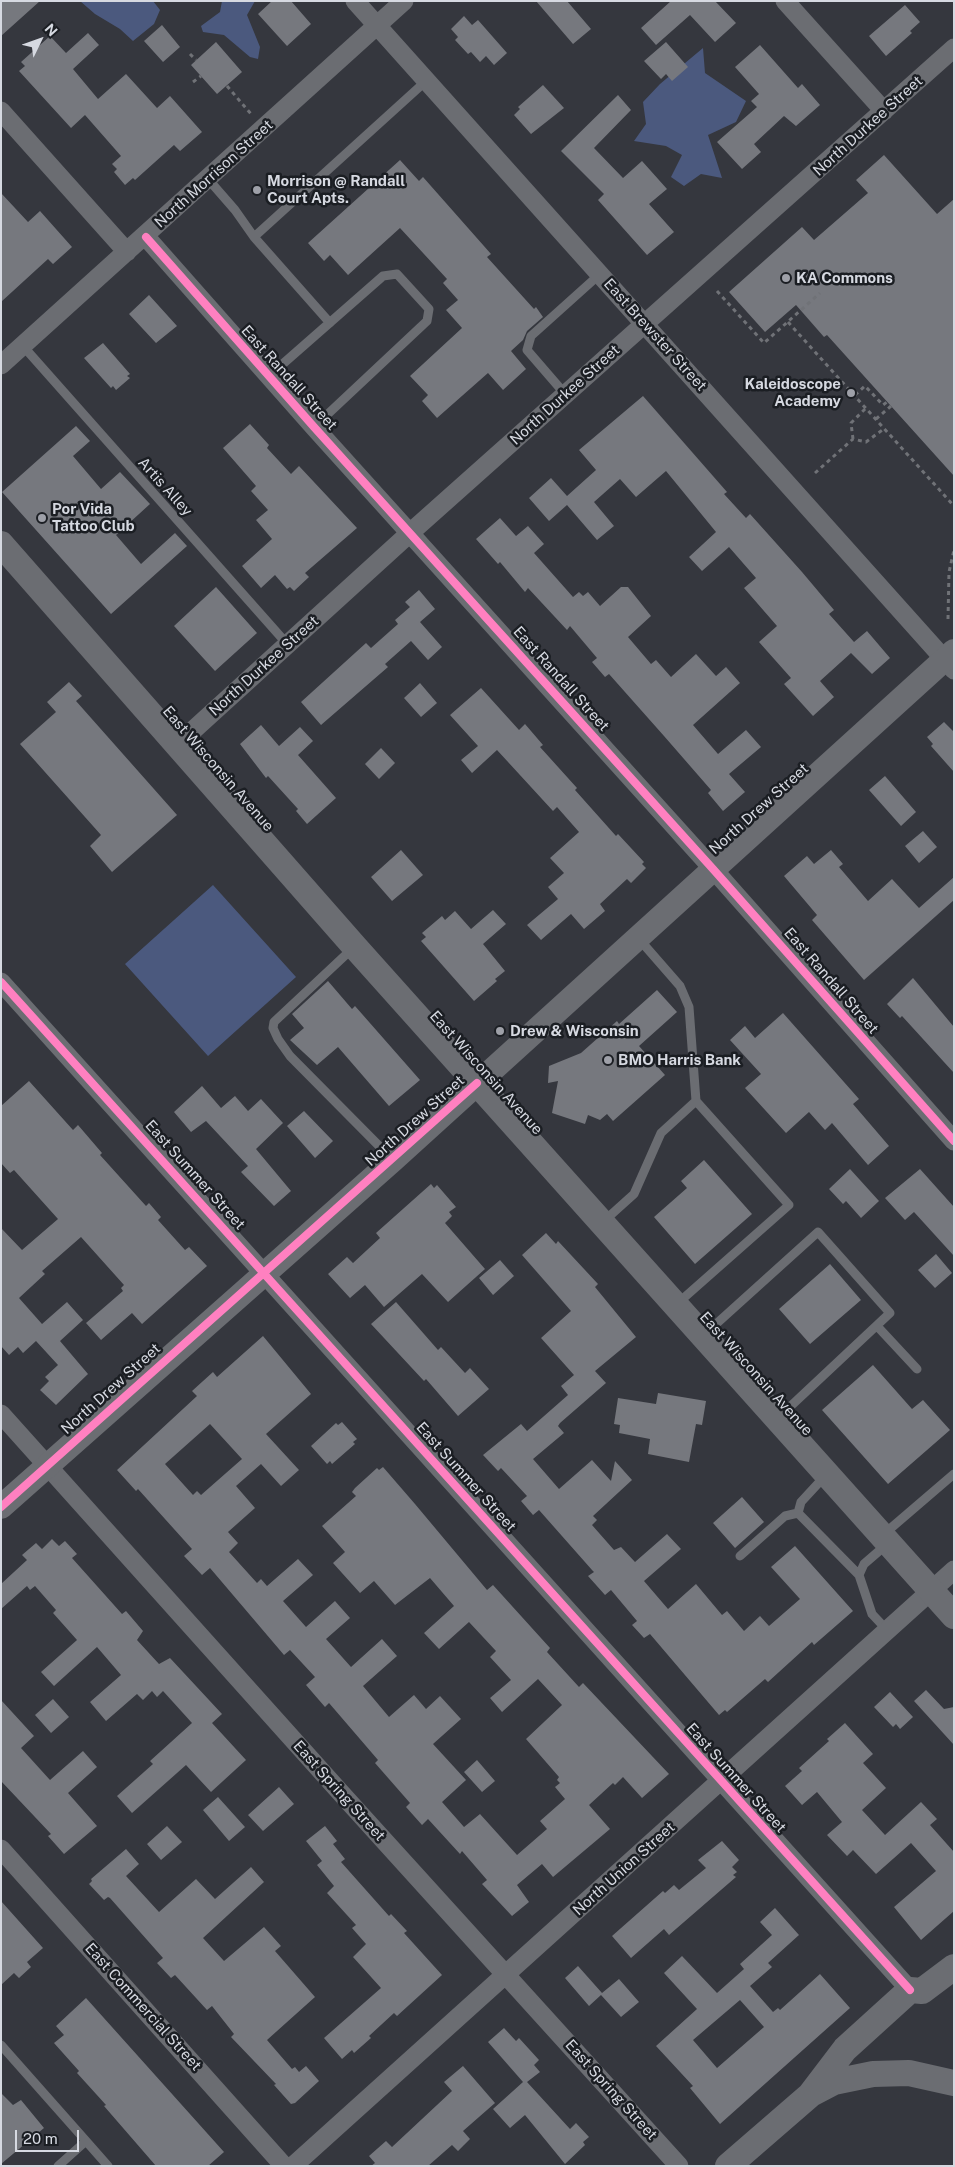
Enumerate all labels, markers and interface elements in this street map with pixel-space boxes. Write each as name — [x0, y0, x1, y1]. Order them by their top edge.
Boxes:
north arrow — [15, 15, 65, 65]
text: N — [42, 21, 61, 39]
street label: North Durkee Street — [810, 72, 926, 180]
street label: North Morrison Street — [151, 116, 277, 232]
place label: Morrison @ Randall Court Apts. — [267, 172, 405, 207]
marker: Morrison @ Randall Court Apts. — [251, 184, 263, 196]
place label: KA Commons — [796, 269, 893, 287]
marker: KA Commons — [780, 272, 792, 284]
street label: East Brewster Street — [600, 275, 710, 395]
street label: East Randall Street — [237, 322, 341, 434]
street label: North Durkee Street — [507, 341, 623, 449]
place label: Kaleidoscope Academy — [745, 375, 841, 410]
marker: Kaleidoscope Academy — [845, 387, 857, 399]
street label: Artis Alley — [134, 454, 196, 520]
place label: Por Vida Tattoo Club — [52, 500, 135, 535]
marker: Por Vida Tattoo Club — [36, 512, 48, 524]
street label: North Durkee Street — [206, 612, 322, 720]
street label: East Randall Street — [509, 623, 613, 735]
street label: East Wisconsin Avenue — [159, 703, 277, 835]
street label: North Drew Street — [706, 760, 812, 858]
street label: East Randall Street — [780, 924, 882, 1038]
street label: East Wisconsin Avenue — [426, 1007, 546, 1139]
place label: Drew & Wisconsin — [510, 1022, 639, 1040]
marker: Drew & Wisconsin — [494, 1025, 506, 1037]
place label: BMO Harris Bank — [618, 1051, 741, 1069]
marker: BMO Harris Bank — [602, 1054, 614, 1066]
street label: North Drew Street — [362, 1072, 468, 1170]
street label: East Summer Street — [141, 1117, 249, 1233]
street label: East Wisconsin Avenue — [696, 1308, 816, 1440]
street label: North Drew Street — [58, 1340, 164, 1438]
street label: East Summer Street — [412, 1419, 520, 1535]
street label: East Summer Street — [682, 1720, 790, 1836]
street label: East Spring Street — [289, 1737, 389, 1845]
street label: North Union Street — [569, 1819, 679, 1919]
street label: East Commercial Street — [81, 1940, 205, 2074]
street label: East Spring Street — [561, 2036, 661, 2144]
scale bar — [18, 2120, 81, 2152]
text: 20 m — [23, 2130, 58, 2147]

